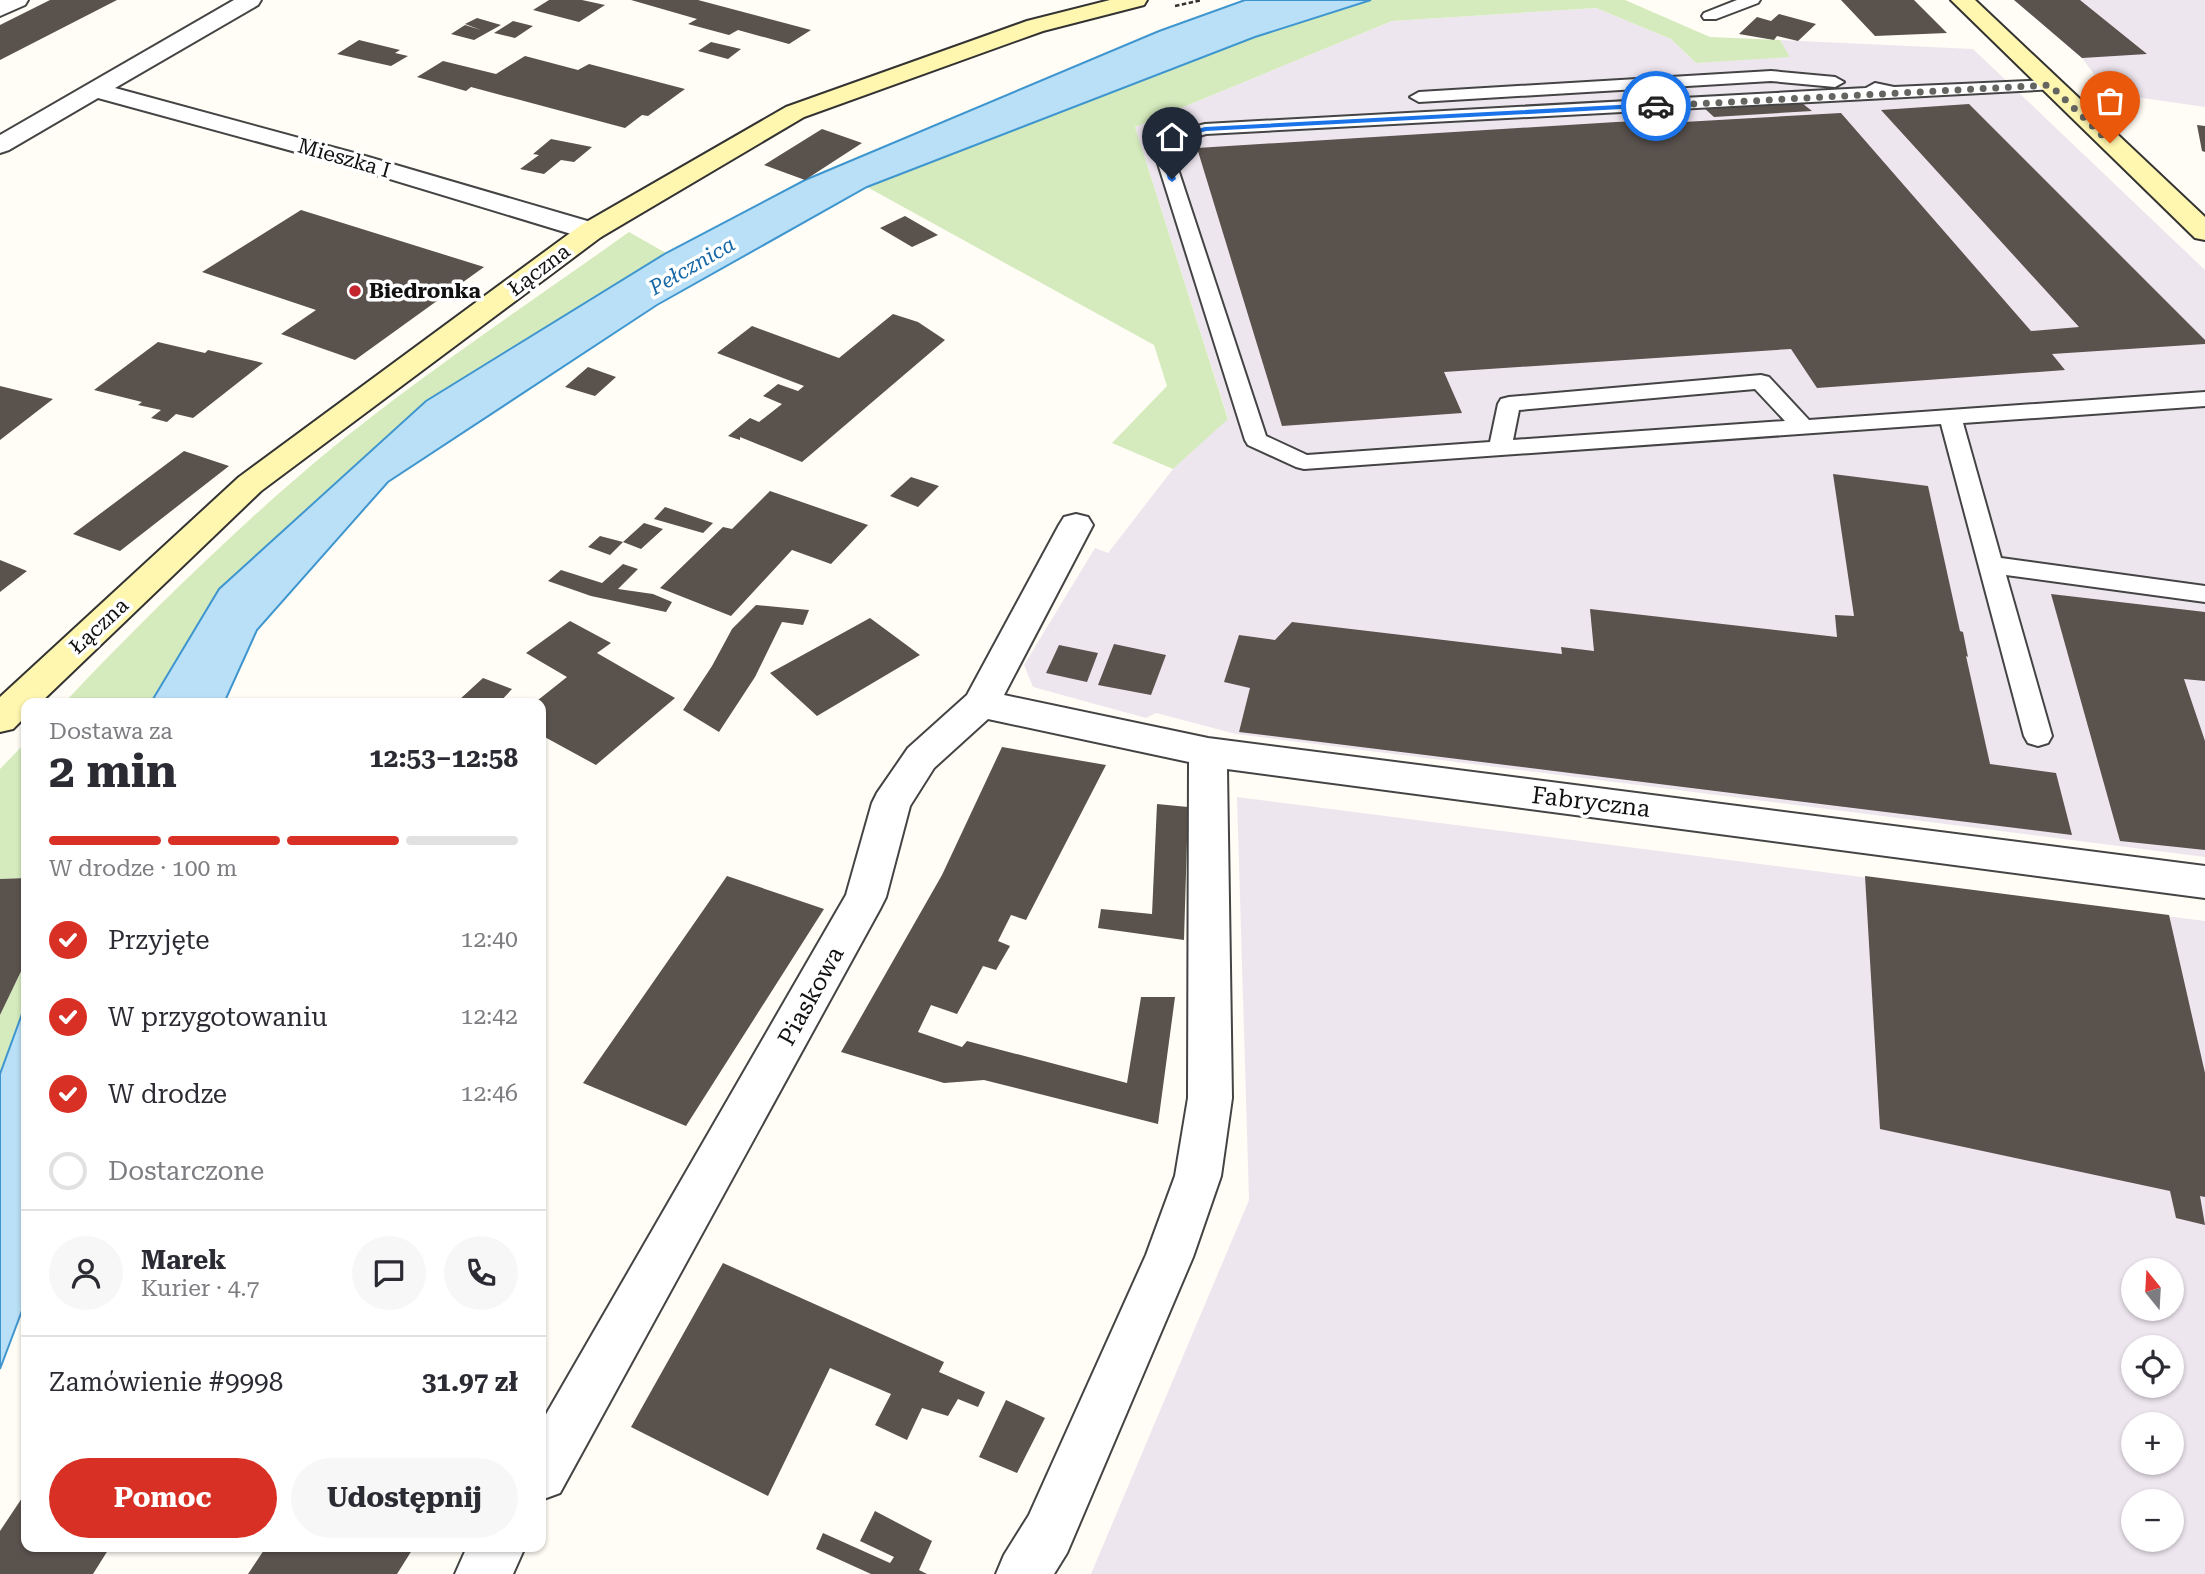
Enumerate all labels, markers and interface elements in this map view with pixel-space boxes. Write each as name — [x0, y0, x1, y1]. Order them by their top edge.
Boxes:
courier — [1621, 71, 1691, 141]
pin — [2080, 71, 2140, 143]
icon: bag — [2091, 82, 2129, 120]
icon: car — [1637, 87, 1675, 125]
pin — [1142, 107, 1202, 179]
icon: home — [1153, 118, 1191, 156]
street label: Mieszka I — [295, 133, 393, 183]
water label: Pełcznica — [644, 232, 739, 301]
street label: Łączna — [503, 239, 575, 301]
place label: Biedronka — [369, 279, 482, 303]
marker: Biedronka — [347, 283, 363, 299]
street label: Łączna — [65, 593, 134, 659]
text: Dostawa za — [49, 718, 173, 745]
text: 12:53–12:58 — [369, 743, 518, 773]
text: 2 min — [49, 744, 177, 798]
street label: Fabryczna — [1530, 781, 1652, 823]
text: W drodze · 100 m — [49, 855, 237, 882]
icon: check — [49, 921, 87, 959]
text: Przyjęte — [108, 925, 210, 955]
text: 12:40 — [461, 926, 518, 953]
street label: Piaskowa — [772, 942, 850, 1050]
icon: check — [49, 998, 87, 1036]
text: W przygotowaniu — [108, 1002, 328, 1032]
text: 12:42 — [461, 1003, 518, 1030]
icon: check — [49, 1075, 87, 1113]
text: W drodze — [108, 1079, 227, 1109]
text: 12:46 — [461, 1080, 518, 1107]
text: Dostarczone — [108, 1156, 264, 1186]
button: person — [49, 1236, 123, 1310]
button: chat — [352, 1236, 426, 1310]
button: phone — [444, 1236, 518, 1310]
text: Marek — [141, 1245, 226, 1275]
north arrow — [2121, 1258, 2184, 1321]
map controls — [2121, 1258, 2184, 1552]
text: Kurier · 4.7 — [141, 1275, 259, 1302]
button: locate — [2121, 1335, 2184, 1398]
text: Zamówienie #9998 — [49, 1367, 283, 1397]
text: 31.97 zł — [422, 1367, 518, 1397]
button: + — [2121, 1412, 2184, 1475]
button: Pomoc — [49, 1458, 277, 1538]
button: Udostępnij — [291, 1458, 518, 1538]
button: − — [2121, 1489, 2184, 1552]

